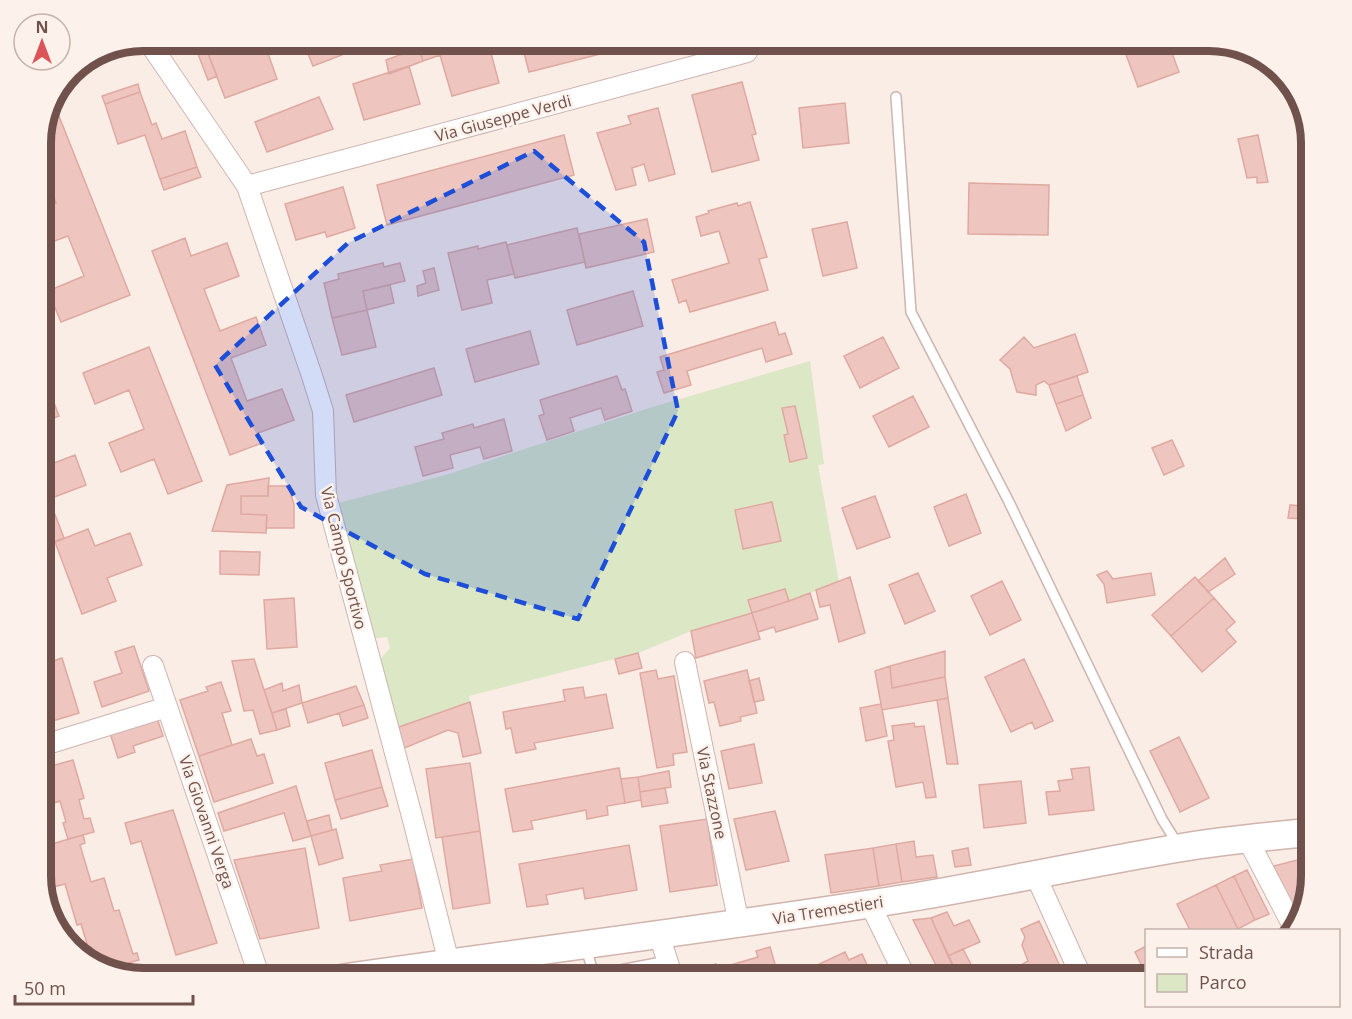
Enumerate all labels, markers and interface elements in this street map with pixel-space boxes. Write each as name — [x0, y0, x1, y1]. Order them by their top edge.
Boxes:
north arrow — [12, 12, 72, 72]
text: N — [35, 16, 49, 38]
street label: Via Giuseppe Verdi — [432, 89, 574, 147]
street label: Via Campo Sportivo — [316, 484, 372, 632]
street label: Via Stazzone — [692, 745, 732, 841]
street label: Via Giovanni Verga — [174, 753, 240, 891]
street label: Via Tremestieri — [771, 890, 885, 930]
legend — [1145, 929, 1340, 1007]
text: Strada — [1199, 940, 1254, 964]
scale bar — [15, 968, 194, 1006]
text: Parco — [1199, 970, 1247, 994]
text: 50 m — [24, 976, 66, 1000]

